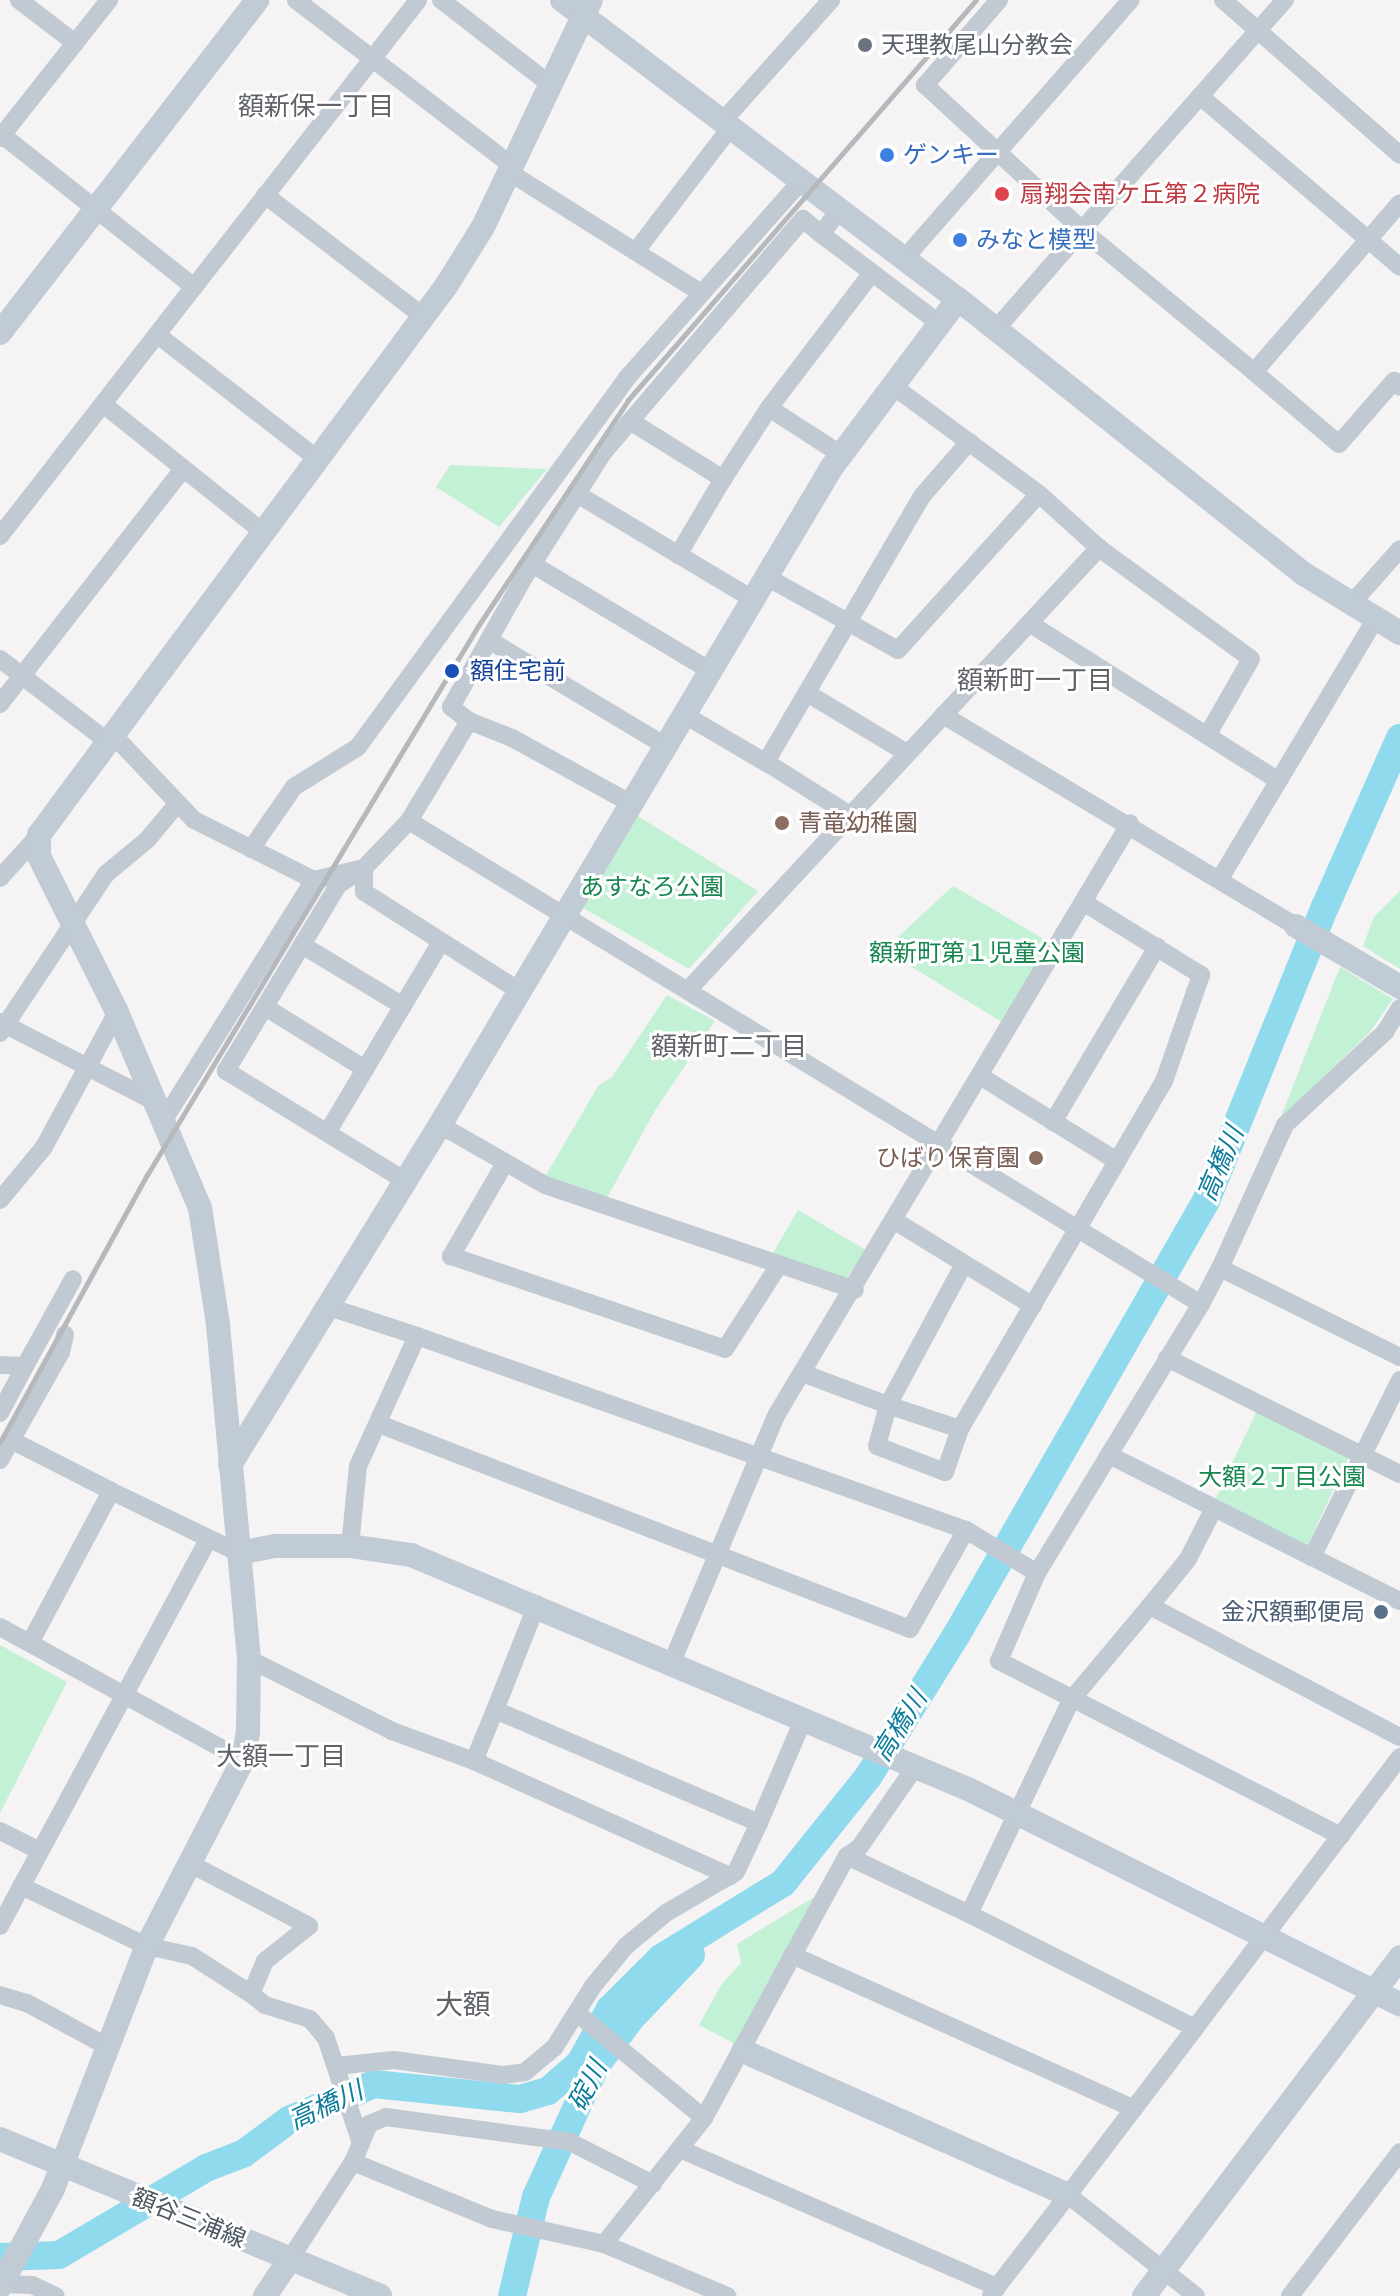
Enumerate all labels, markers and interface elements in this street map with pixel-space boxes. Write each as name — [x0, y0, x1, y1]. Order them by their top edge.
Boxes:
place label: 天理教尾山分教会 — [881, 31, 1073, 59]
marker: 天理教尾山分教会 — [856, 36, 874, 54]
district label: 額新保一丁目 — [238, 91, 394, 123]
place label: ゲンキー — [903, 141, 999, 169]
marker: ゲンキー — [878, 146, 896, 164]
place label: 扇翔会南ケ丘第２病院 — [1020, 180, 1260, 208]
marker: 扇翔会南ケ丘第２病院 — [991, 183, 1013, 205]
place label: みなと模型 — [976, 226, 1096, 254]
marker: みなと模型 — [951, 231, 969, 249]
place label: 額住宅前 — [470, 657, 566, 685]
marker: 額住宅前 — [441, 660, 463, 682]
district label: 額新町一丁目 — [957, 665, 1113, 697]
place label: 青竜幼稚園 — [798, 809, 918, 837]
marker: 青竜幼稚園 — [773, 814, 791, 832]
park label: あすなろ公園 — [580, 873, 724, 901]
park label: 額新町第１児童公園 — [869, 939, 1085, 967]
district label: 額新町二丁目 — [651, 1031, 807, 1063]
water label: 高橋川 — [1191, 1122, 1251, 1206]
place label: ひばり保育園 — [876, 1144, 1020, 1172]
marker: ひばり保育園 — [1027, 1149, 1045, 1167]
park label: 大額２丁目公園 — [1198, 1463, 1366, 1491]
place label: 金沢額郵便局 — [1221, 1598, 1365, 1626]
marker: 金沢額郵便局 — [1372, 1603, 1390, 1621]
water label: 高橋川 — [866, 1685, 934, 1767]
district label: 大額一丁目 — [216, 1741, 346, 1773]
district label: 大額 — [435, 1987, 491, 2021]
water label: 碇川 — [562, 2056, 614, 2116]
water label: 高橋川 — [284, 2075, 368, 2137]
street label: 額谷三浦線 — [128, 2182, 250, 2254]

